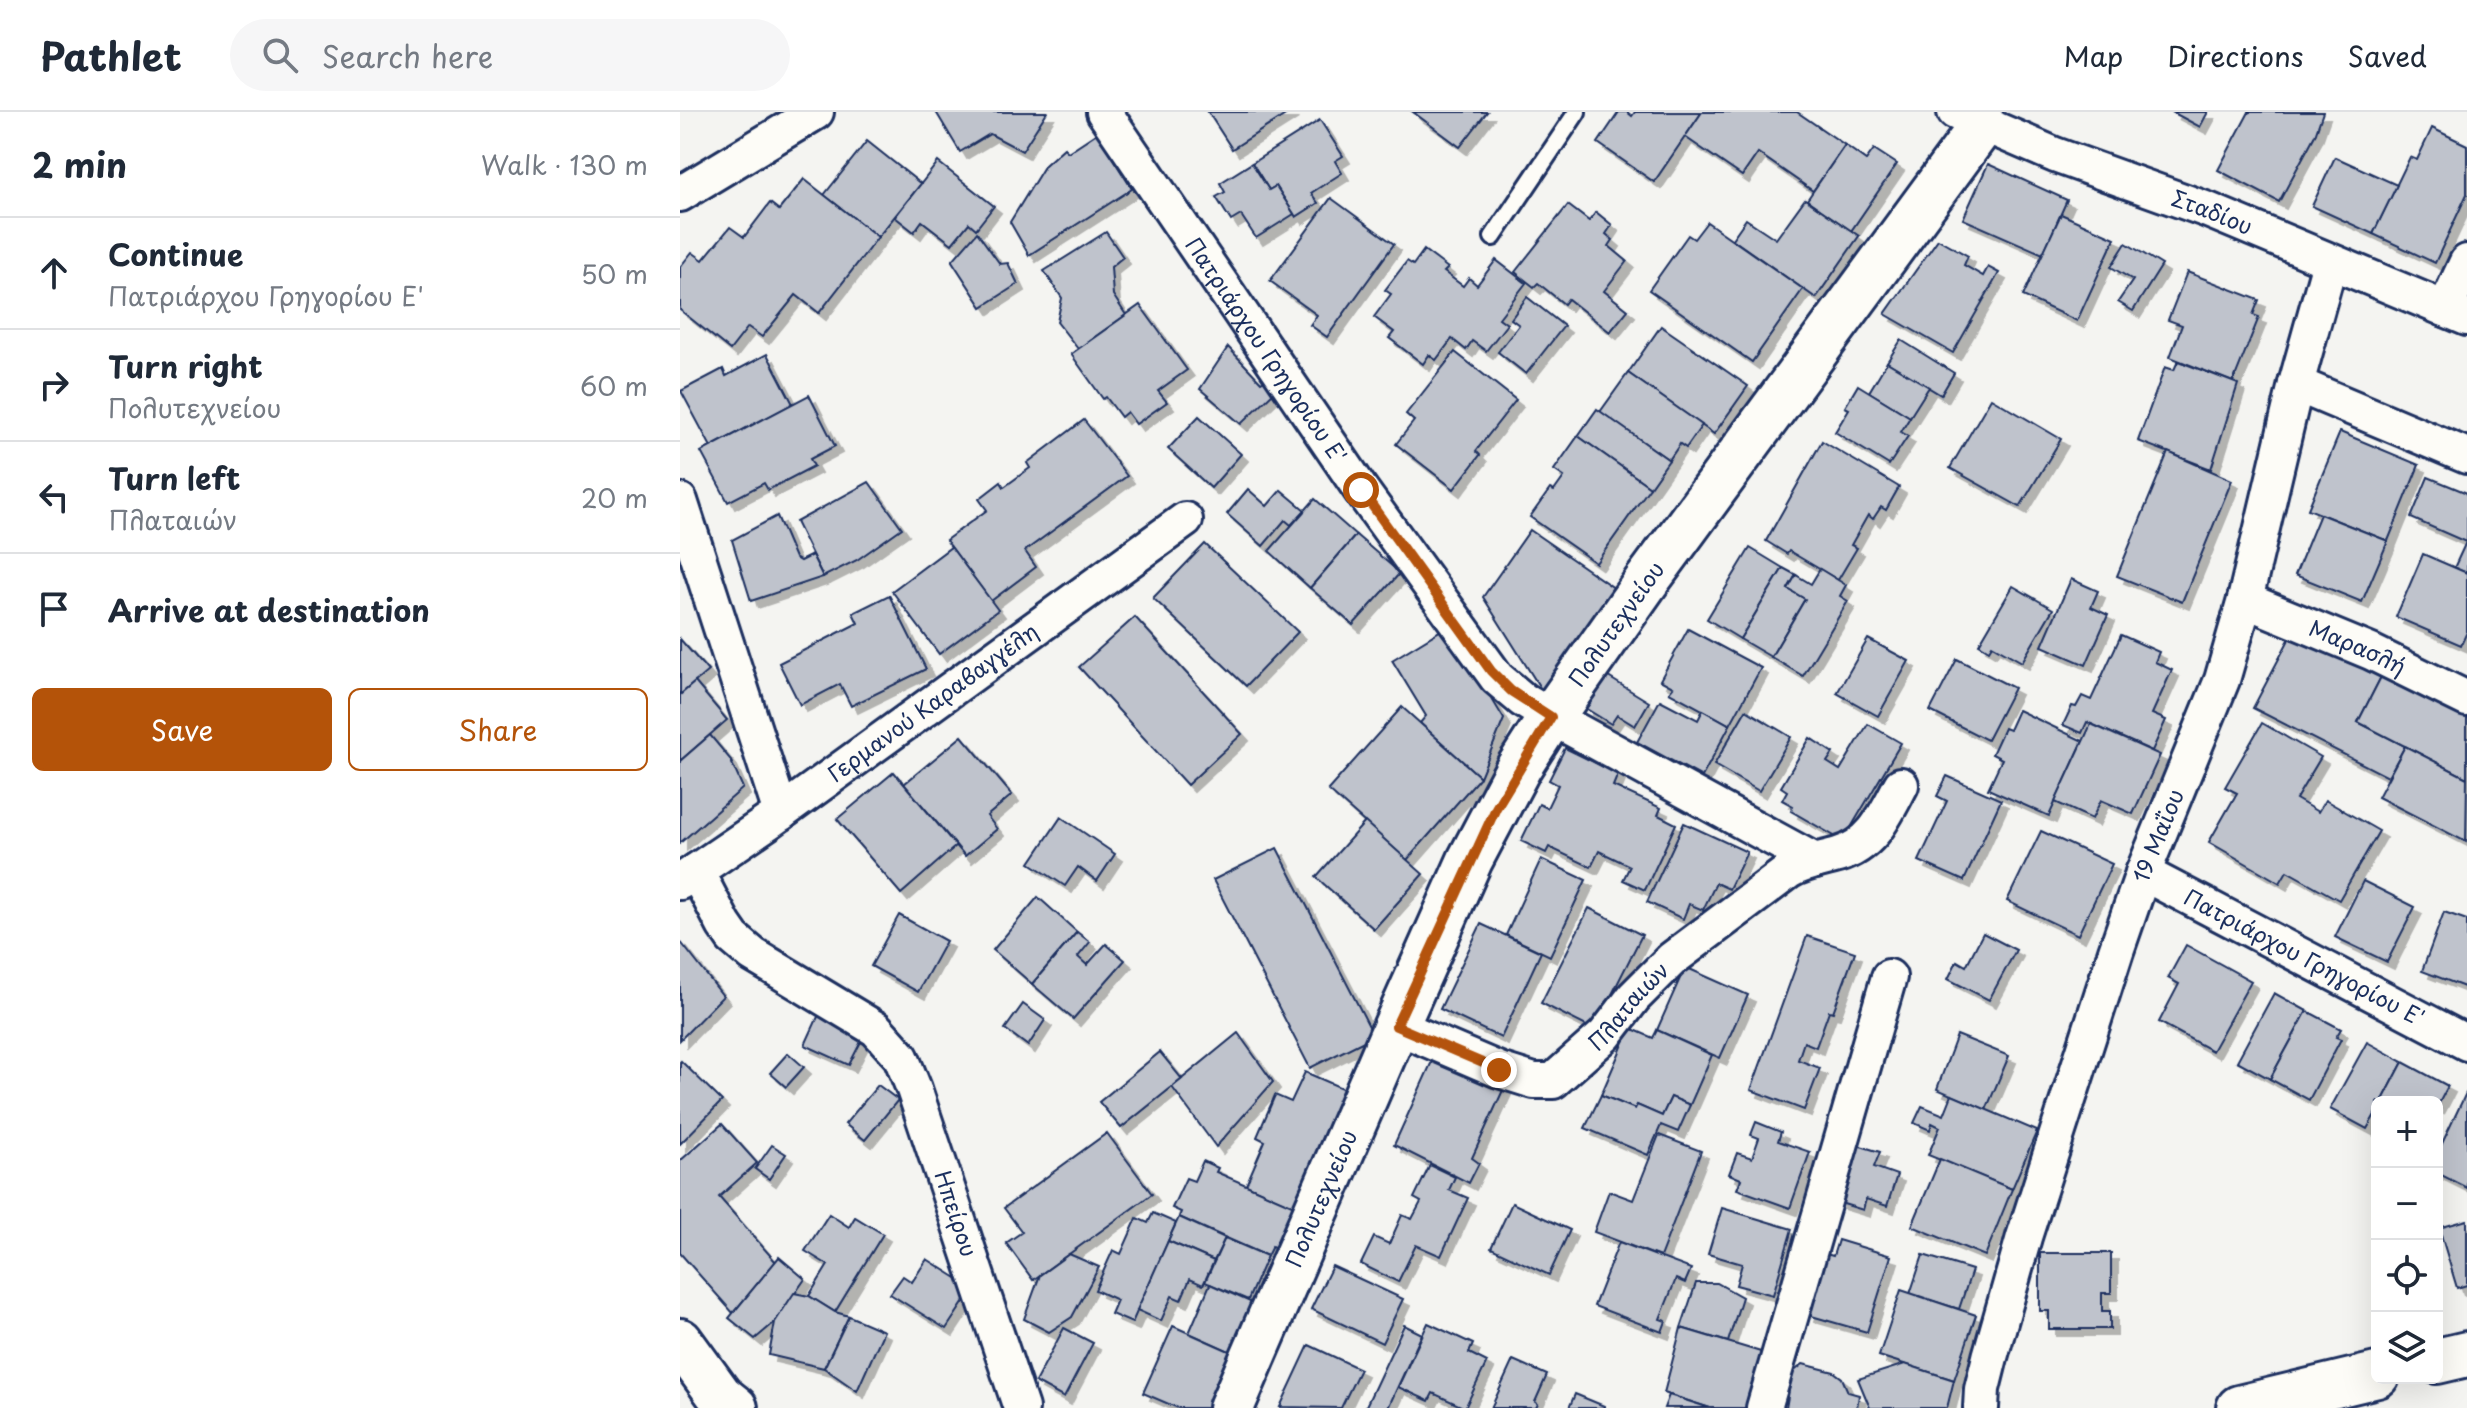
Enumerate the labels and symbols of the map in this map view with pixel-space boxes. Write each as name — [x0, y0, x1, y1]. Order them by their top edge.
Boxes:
street label: Σταδίου — [2167, 180, 2258, 242]
street label: Πατριάρχου Γρηγορίου Ε' — [1178, 230, 1356, 469]
route start — [1343, 472, 1379, 508]
street label: Πολυτεχνείου — [1559, 554, 1671, 693]
street label: Μαρασλή — [2305, 610, 2412, 682]
street label: Γερμανού Καραβαγγέλη — [820, 614, 1044, 789]
street label: 19 Μαΐου — [2123, 783, 2191, 886]
street label: Πατριάρχου Γρηγορίου Ε' — [2179, 880, 2431, 1033]
street label: Πλαταιών — [1580, 953, 1676, 1058]
route end — [1481, 1052, 1517, 1088]
street label: Πολυτεχνείου — [1276, 1124, 1364, 1272]
street label: Ηπείρου — [927, 1166, 987, 1261]

